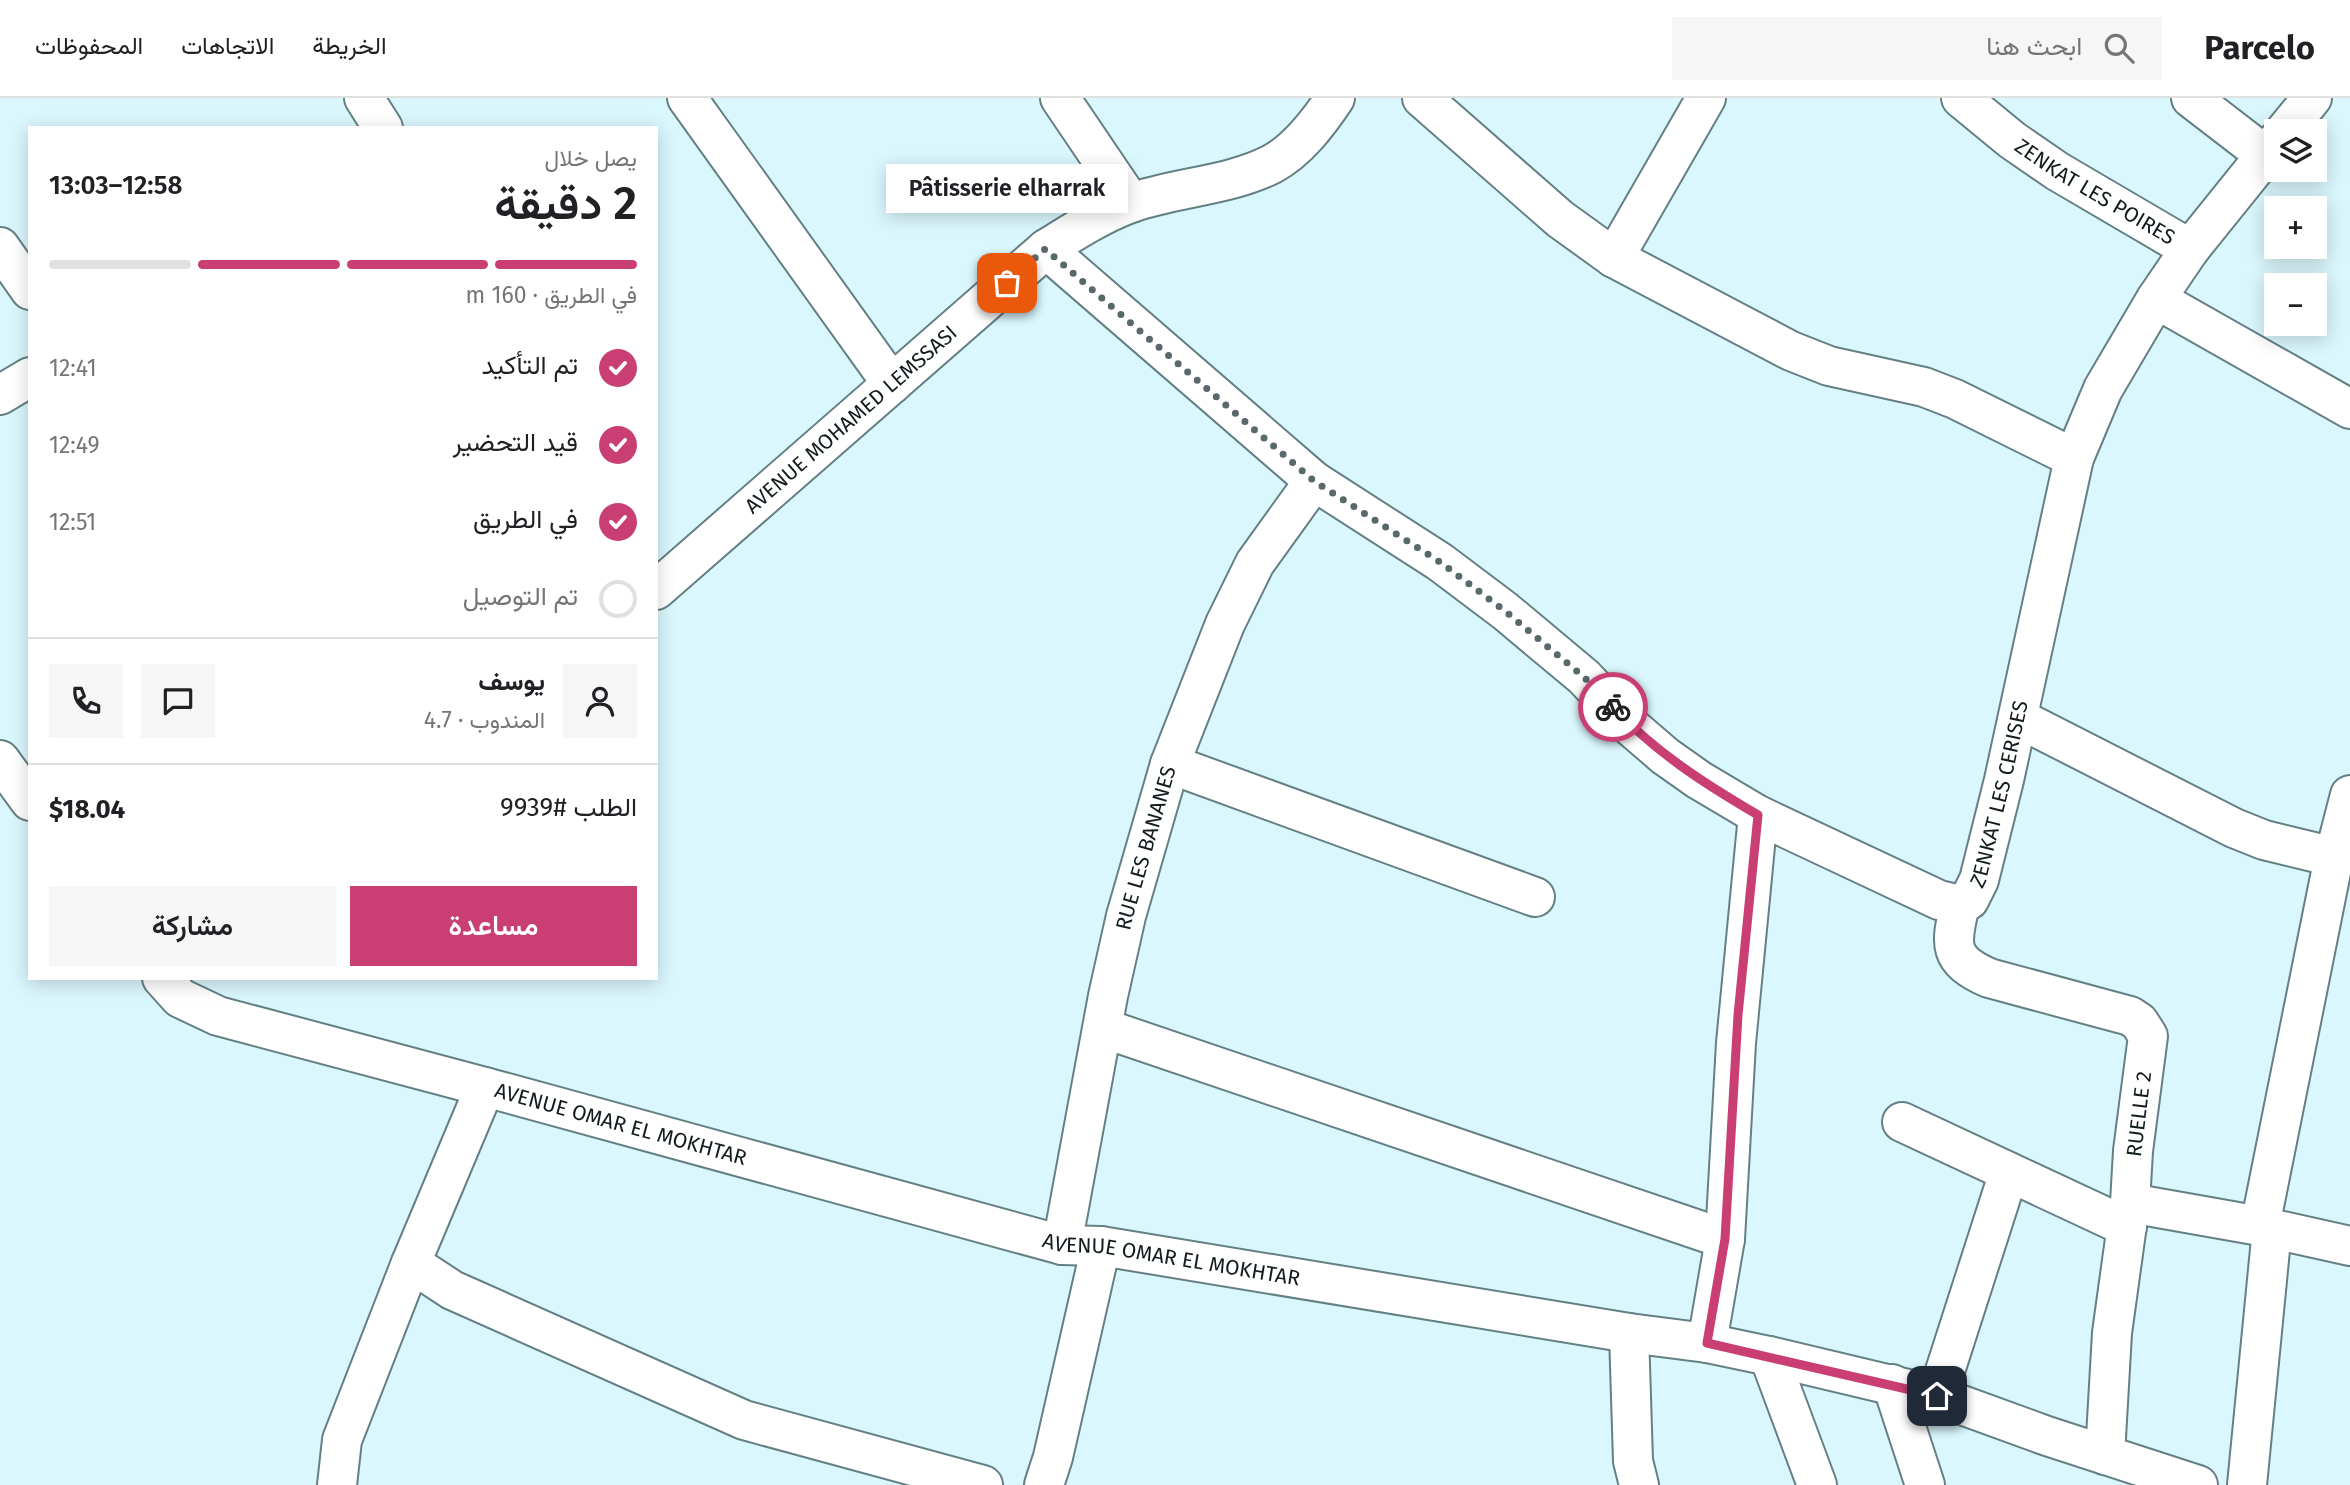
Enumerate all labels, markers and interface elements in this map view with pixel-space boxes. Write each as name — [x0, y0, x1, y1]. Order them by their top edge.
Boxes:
search box — [1672, 17, 2162, 80]
text: Parcelo — [2204, 28, 2315, 68]
icon: search — [2100, 29, 2138, 67]
text: ابحث هنا — [1986, 31, 2082, 62]
text: المحفوظات — [35, 32, 143, 60]
text: الاتجاهات — [181, 32, 274, 60]
text: الخريطة — [312, 32, 387, 60]
map controls — [2264, 119, 2327, 336]
button: layers — [2264, 119, 2327, 182]
street label: ZENKAT LES POIRES — [2010, 133, 2180, 250]
text: يصل خلال — [545, 144, 637, 172]
callout: Pâtisserie elharrak — [886, 164, 1128, 213]
text: 12:58–13:03 — [49, 170, 182, 201]
text: Pâtisserie elharrak — [909, 174, 1105, 202]
text: 2 دقيقة — [494, 176, 637, 231]
button: + — [2264, 196, 2327, 259]
pin — [977, 253, 1037, 313]
icon: bag — [988, 264, 1026, 302]
button: − — [2264, 273, 2327, 336]
text: في الطريق · 160 m — [466, 281, 637, 309]
street label: AVENUE MOHAMED LEMSSASI — [739, 320, 962, 519]
icon: check — [599, 349, 637, 387]
text: تم التأكيد — [482, 350, 578, 381]
text: 12:41 — [49, 354, 97, 382]
icon: check — [599, 426, 637, 464]
text: قيد التحضير — [453, 427, 578, 458]
text: 12:49 — [49, 431, 100, 459]
icon: check — [599, 503, 637, 541]
text: في الطريق — [473, 504, 578, 535]
text: 12:51 — [49, 508, 96, 536]
text: تم التوصيل — [463, 581, 578, 612]
button: phone — [49, 664, 123, 738]
button: chat — [141, 664, 215, 738]
button: person — [563, 664, 637, 738]
text: يوسف — [478, 666, 545, 697]
courier — [1578, 672, 1648, 742]
icon: bike — [1594, 688, 1632, 726]
street label: ZENKAT LES CERISES — [1964, 698, 2034, 892]
text: المندوب · 4.7 — [424, 706, 545, 734]
street label: RUE LES BANANES — [1110, 763, 1182, 933]
text: الطلب #9939 — [500, 792, 637, 823]
text: $18.04 — [49, 794, 125, 825]
button: مشاركة — [49, 886, 336, 966]
button: مساعدة — [350, 886, 637, 966]
street label: RUELLE 2 — [2121, 1070, 2157, 1158]
street label: AVENUE OMAR EL MOKHTAR — [492, 1077, 750, 1171]
street label: AVENUE OMAR EL MOKHTAR — [1040, 1227, 1302, 1292]
pin — [1907, 1366, 1967, 1426]
icon: home — [1918, 1377, 1956, 1415]

